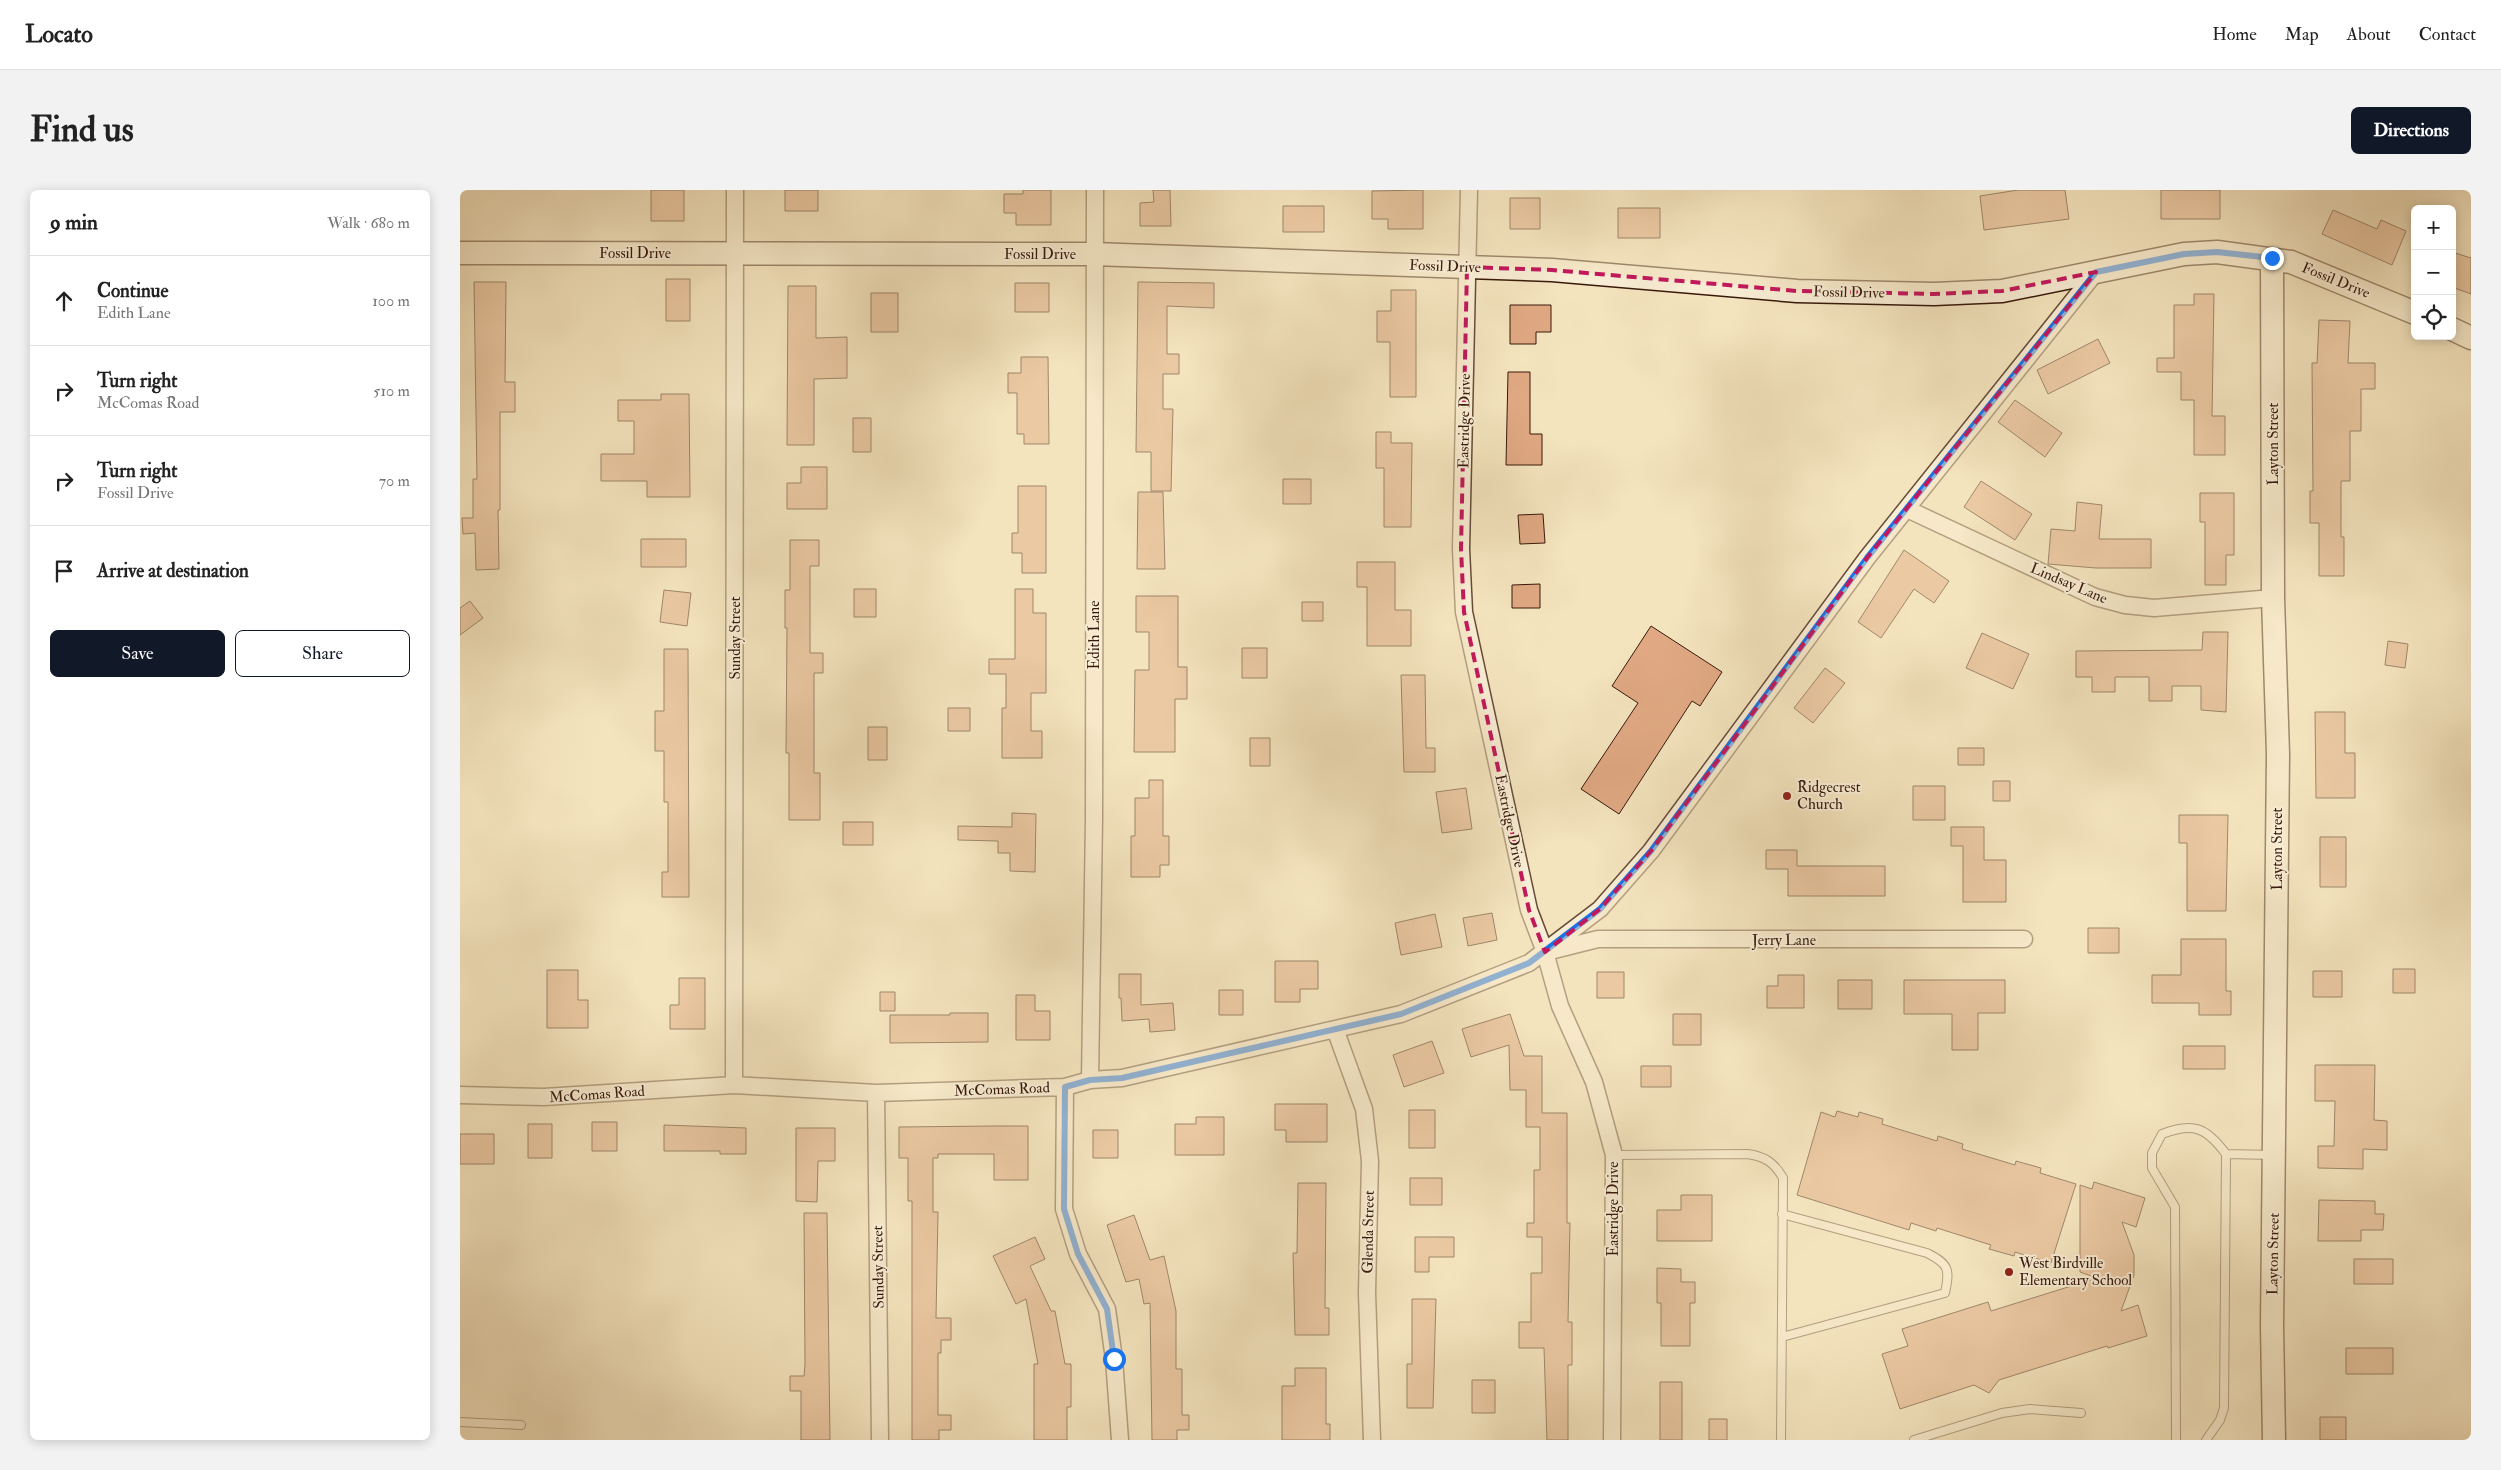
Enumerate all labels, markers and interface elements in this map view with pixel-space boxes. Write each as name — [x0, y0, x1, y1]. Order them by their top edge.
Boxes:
text: Locato — [25, 19, 93, 50]
text: Home — [2212, 23, 2257, 46]
text: Map — [2285, 23, 2319, 46]
text: About — [2347, 23, 2391, 46]
text: Contact — [2419, 23, 2476, 46]
button: Directions — [2351, 107, 2471, 154]
text: Find us — [30, 108, 134, 152]
map controls — [2411, 205, 2456, 340]
button: + — [2411, 205, 2456, 250]
text: 9 min — [50, 209, 98, 236]
text: Walk · 680 m — [327, 213, 410, 233]
street label: Fossil Drive — [599, 244, 671, 263]
street label: Fossil Drive — [1004, 245, 1076, 264]
route end — [2261, 247, 2284, 270]
button: − — [2411, 250, 2456, 295]
street label: Fossil Drive — [1409, 256, 1481, 277]
street label: Fossil Drive — [2299, 258, 2373, 303]
text: Continue — [97, 279, 168, 303]
street label: Fossil Drive — [1813, 282, 1885, 303]
icon: ahead — [50, 287, 78, 315]
text: 100 m — [372, 291, 410, 311]
button: locate — [2411, 295, 2456, 340]
text: Edith Lane — [97, 303, 171, 323]
text: Turn right — [97, 369, 177, 393]
street label: Eastridge Drive — [1454, 373, 1475, 469]
icon: right — [50, 377, 78, 405]
text: 510 m — [373, 381, 410, 401]
text: McComas Road — [97, 393, 199, 413]
street label: Layton Street — [2264, 403, 2283, 485]
text: Turn right — [97, 459, 177, 483]
icon: right — [50, 467, 78, 495]
text: 70 m — [379, 471, 410, 491]
text: Fossil Drive — [97, 483, 174, 503]
icon: arrive — [50, 557, 78, 585]
text: Arrive at destination — [97, 559, 249, 583]
street label: Lindsay Lane — [2027, 559, 2110, 608]
street label: Sunday Street — [726, 596, 745, 680]
street label: Edith Lane — [1085, 600, 1104, 670]
button: Save — [50, 630, 225, 677]
button: Share — [235, 630, 410, 677]
street label: Eastridge Drive — [1490, 773, 1529, 870]
place label: Ridgecrest Church — [1797, 778, 1861, 814]
marker: Ridgecrest Church — [1781, 790, 1793, 802]
street label: Layton Street — [2268, 808, 2287, 890]
street label: Jerry Lane — [1751, 931, 1816, 951]
street label: McComas Road — [954, 1078, 1051, 1101]
street label: McComas Road — [549, 1082, 646, 1107]
street label: Eastridge Drive — [1604, 1161, 1623, 1257]
street label: Glenda Street — [1358, 1190, 1379, 1274]
street label: Layton Street — [2263, 1212, 2284, 1295]
street label: Sunday Street — [868, 1225, 889, 1309]
place label: West Birdville Elementary School — [2018, 1254, 2132, 1290]
marker: West Birdville Elementary School — [2003, 1266, 2015, 1278]
route start — [1103, 1348, 1126, 1371]

